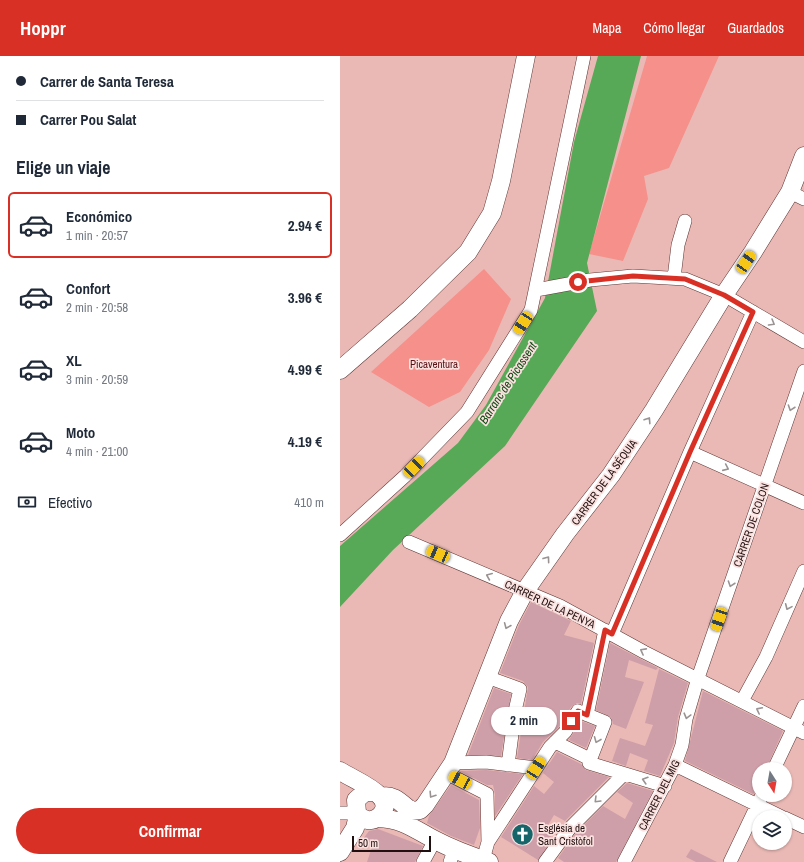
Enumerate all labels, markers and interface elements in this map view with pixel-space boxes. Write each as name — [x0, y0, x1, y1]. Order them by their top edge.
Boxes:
text: Hoppr — [20, 15, 66, 41]
text: Mapa — [593, 19, 621, 37]
text: Cómo llegar — [643, 19, 705, 37]
text: Guardados — [727, 19, 784, 37]
text: Carrer de Santa Teresa — [40, 71, 174, 92]
text: Carrer Pou Salat — [40, 109, 136, 130]
text: Elige un viaje — [16, 155, 110, 180]
text: Económico — [66, 206, 132, 227]
icon: car — [18, 207, 54, 243]
text: 2.94 € — [288, 215, 322, 236]
text: 1 min · 20:57 — [66, 227, 128, 244]
car — [734, 249, 758, 275]
route start — [569, 273, 587, 291]
text: Confort — [66, 278, 110, 299]
icon: car — [18, 279, 54, 315]
text: 3.96 € — [288, 287, 322, 308]
text: 2 min · 20:58 — [66, 299, 128, 316]
car — [511, 310, 535, 336]
one-way arrow — [768, 319, 775, 326]
water label: Barranc de Picassent — [476, 339, 540, 427]
text: XL — [66, 350, 82, 371]
icon: car — [18, 351, 54, 387]
park label: Picaventura — [410, 357, 458, 371]
text: 4.99 € — [288, 359, 322, 380]
text: 3 min · 20:59 — [66, 371, 128, 388]
one-way arrow — [787, 404, 796, 411]
one-way arrow — [643, 417, 650, 424]
text: Moto — [66, 422, 95, 443]
icon: car — [18, 423, 54, 459]
text: 4.19 € — [288, 431, 322, 452]
street label: CARRER DE LA SÉQUIA — [568, 436, 640, 528]
text: 4 min · 21:00 — [66, 443, 128, 460]
car — [401, 454, 427, 480]
one-way arrow — [721, 463, 729, 471]
street label: CARRER DE COLON — [730, 481, 772, 569]
icon: cash — [16, 491, 38, 513]
text: Efectivo — [48, 492, 92, 513]
text: 410 m — [294, 494, 324, 511]
car — [425, 544, 451, 564]
one-way arrow — [542, 556, 550, 563]
one-way arrow — [485, 572, 492, 580]
street label: CARRER DE LA PENYA — [502, 577, 599, 632]
one-way arrow — [727, 580, 735, 587]
one-way arrow — [785, 603, 793, 610]
car — [709, 606, 729, 632]
one-way arrow — [504, 621, 512, 629]
one-way arrow — [640, 649, 647, 656]
callout: 2 min — [491, 707, 557, 735]
one-way arrow — [756, 707, 763, 714]
text: 2 min — [510, 712, 538, 729]
route end — [562, 712, 580, 730]
one-way arrow — [683, 712, 692, 719]
one-way arrow — [594, 736, 602, 743]
car — [524, 755, 548, 781]
street label: CARRER DEL MIG — [635, 757, 683, 833]
north arrow — [752, 762, 792, 802]
map controls — [752, 762, 792, 850]
car — [447, 769, 473, 791]
one-way arrow — [642, 776, 649, 785]
one-way arrow — [429, 791, 437, 798]
one-way arrow — [594, 795, 602, 803]
button: Confirmar — [16, 808, 324, 854]
button: layers — [752, 810, 792, 850]
church icon: Església de Sant Cristòfol — [510, 821, 536, 847]
place label: Església de Sant Cristòfol — [538, 821, 593, 848]
scale bar — [352, 834, 431, 853]
text: 50 m — [358, 836, 378, 850]

